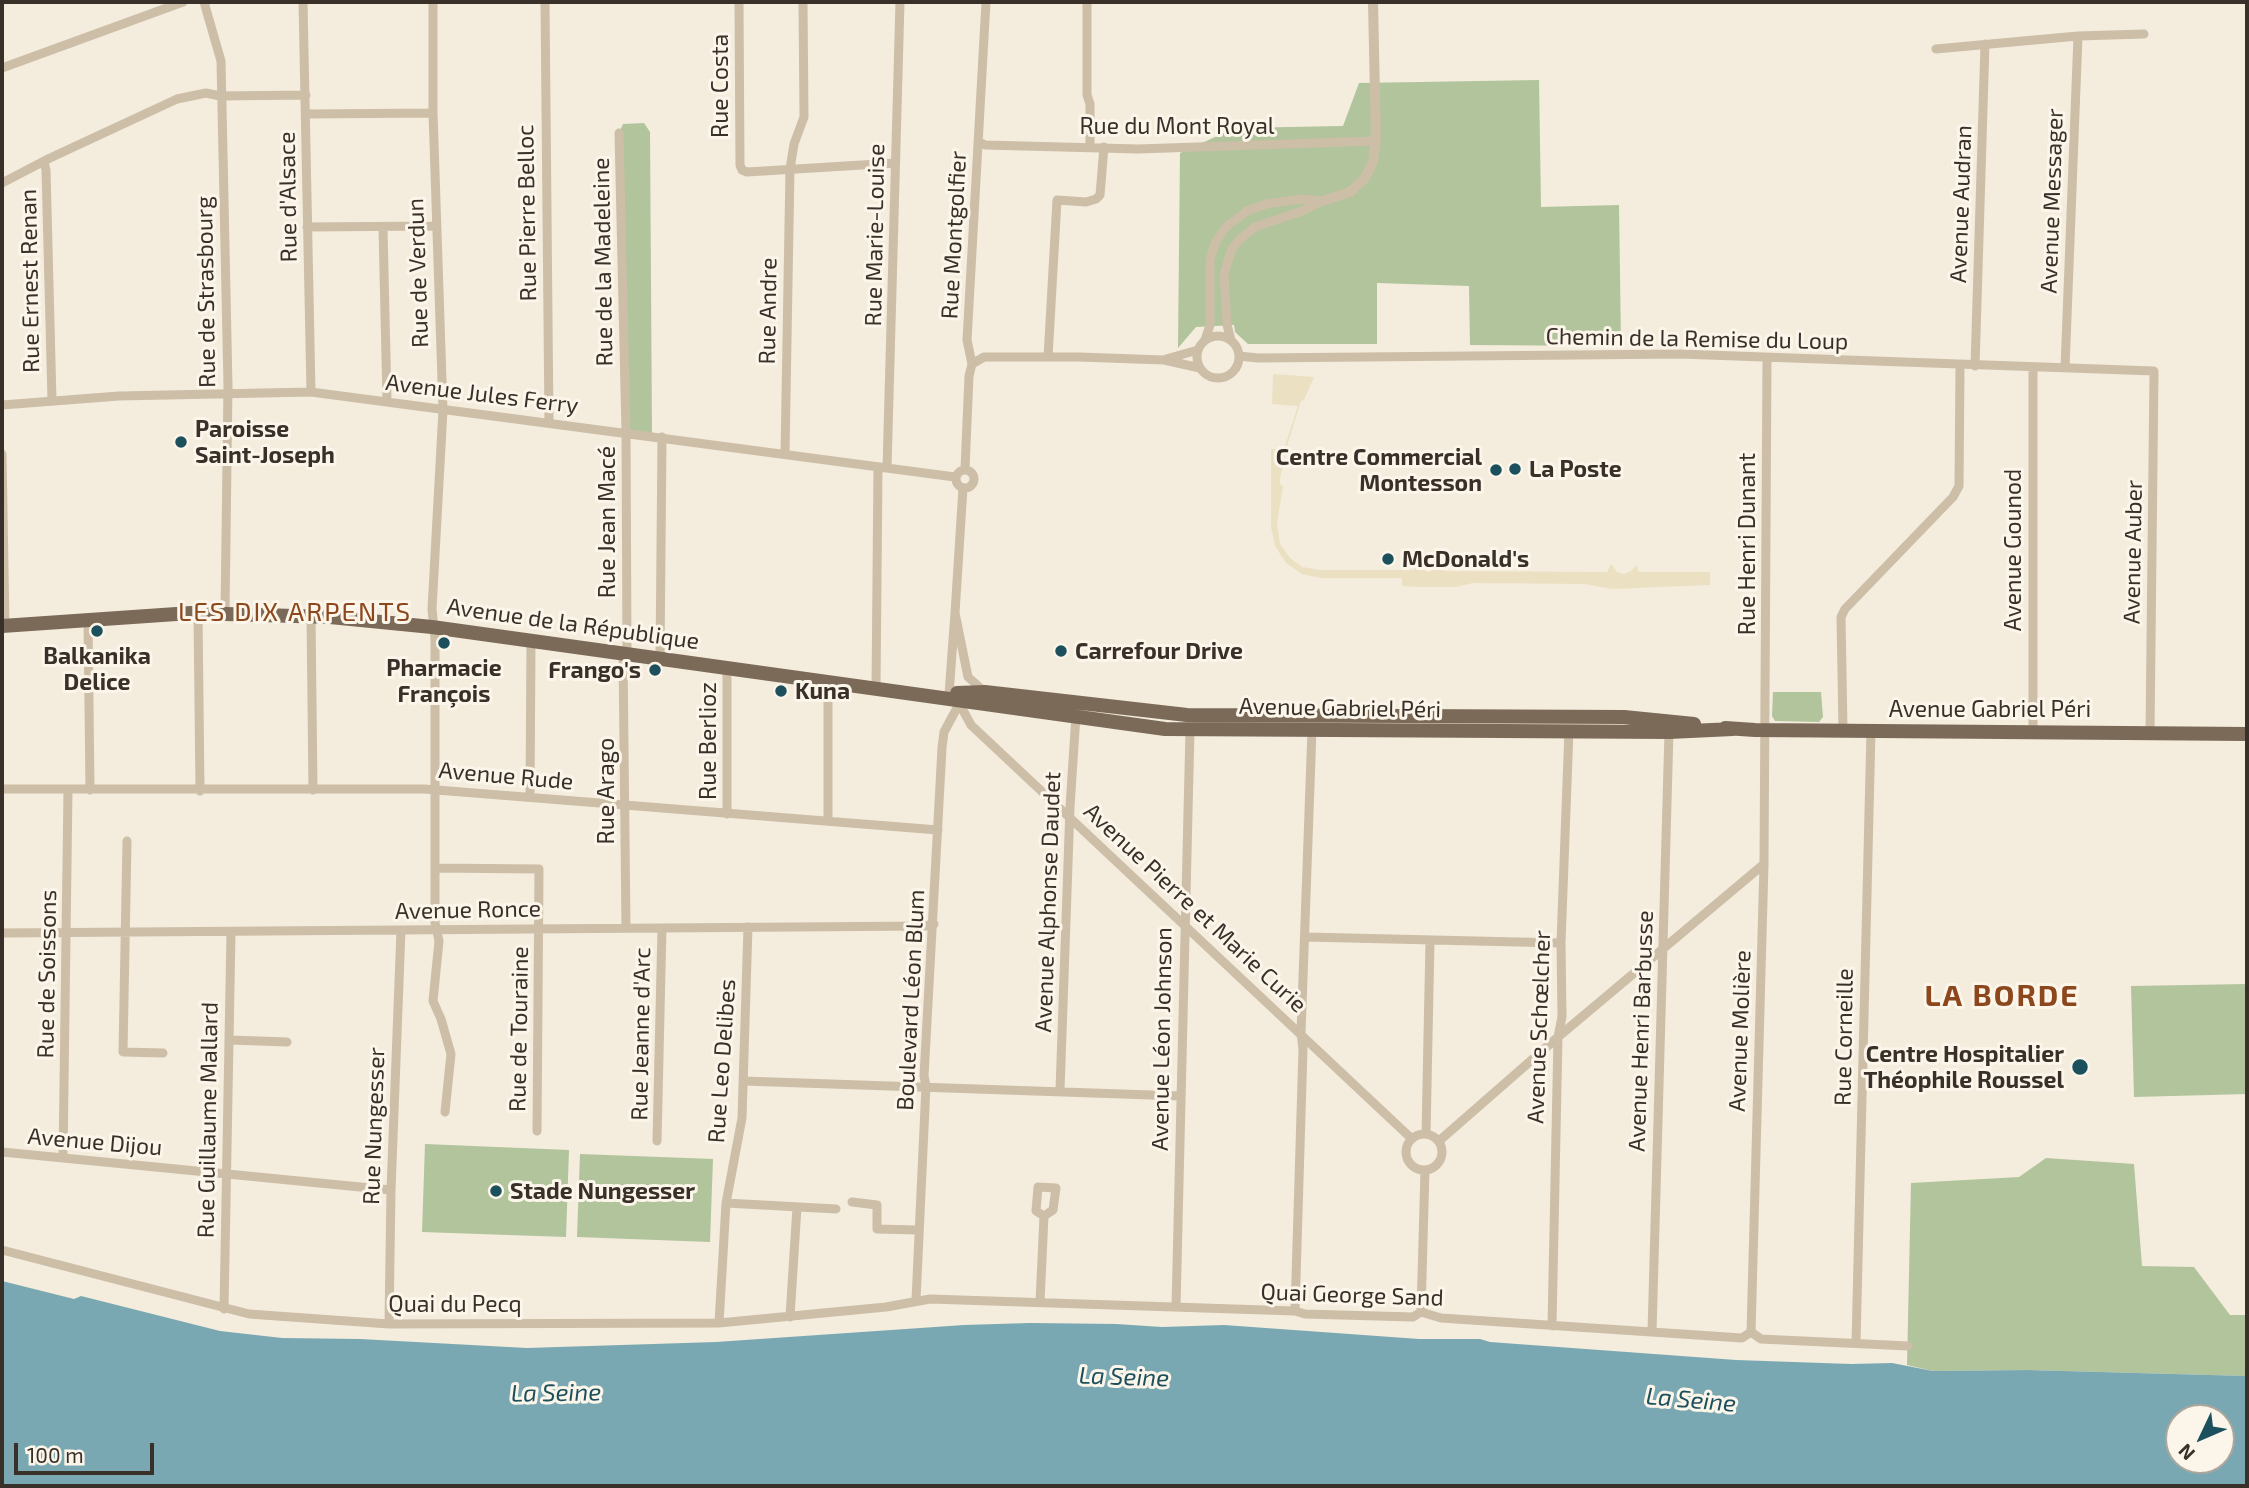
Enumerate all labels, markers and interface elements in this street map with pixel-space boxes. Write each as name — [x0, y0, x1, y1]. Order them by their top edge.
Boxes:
street label: Rue Costa — [706, 34, 734, 138]
street label: Avenue Messager — [2035, 108, 2069, 294]
street label: Rue du Mont Royal — [1079, 112, 1275, 140]
street label: Rue Pierre Belloc — [512, 124, 542, 302]
street label: Avenue Audran — [1944, 125, 1978, 283]
street label: Rue d'Alsace — [273, 131, 303, 263]
street label: Rue Marie-Louise — [860, 143, 890, 327]
street label: Rue Montgolfier — [936, 150, 972, 320]
street label: Rue de la Madeleine — [587, 157, 619, 367]
street label: Rue Ernest Renan — [15, 189, 45, 373]
street label: Rue de Strasbourg — [191, 196, 221, 388]
street label: Rue de Verdun — [402, 198, 434, 348]
street label: Rue Andre — [753, 257, 783, 365]
street label: Chemin de la Remise du Loup — [1545, 323, 1849, 355]
street label: Avenue Jules Ferry — [384, 368, 580, 420]
place label: Paroisse Saint-Joseph — [195, 415, 335, 469]
marker: Paroisse Saint-Joseph — [173, 434, 189, 450]
place label: Centre Commercial Montesson — [1276, 443, 1482, 497]
street label: Rue Jean Macé — [593, 446, 621, 598]
street label: Rue Henri Dunant — [1733, 453, 1761, 635]
place label: La Poste — [1529, 455, 1622, 483]
marker: La Poste — [1507, 461, 1523, 477]
marker: Centre Commercial Montesson — [1488, 462, 1504, 478]
street label: Avenue Gounod — [1999, 469, 2027, 631]
street label: Avenue Auber — [2118, 480, 2148, 624]
place label: McDonald's — [1402, 545, 1529, 573]
marker: McDonald's — [1380, 551, 1396, 567]
street label: Avenue de la République — [445, 593, 701, 655]
district label: LES DIX ARPENTS — [180, 596, 410, 628]
marker: Balkanika Delice — [89, 623, 105, 639]
marker: Pharmacie François — [436, 635, 452, 651]
place label: Carrefour Drive — [1075, 637, 1243, 665]
place label: Balkanika Delice — [43, 642, 151, 696]
marker: Carrefour Drive — [1053, 643, 1069, 659]
place label: Pharmacie François — [386, 654, 502, 708]
place label: Frango's — [548, 656, 641, 684]
marker: Frango's — [647, 662, 663, 678]
place label: Kuna — [795, 677, 850, 705]
street label: Rue Berlioz — [694, 682, 722, 800]
marker: Kuna — [773, 683, 789, 699]
street label: Avenue Gabriel Péri — [1239, 692, 1441, 724]
street label: Avenue Gabriel Péri — [1889, 695, 2091, 723]
street label: Rue Arago — [592, 738, 620, 844]
street label: Avenue Rude — [438, 756, 574, 796]
street label: Avenue Alphonse Daudet — [1030, 771, 1066, 1033]
street label: Avenue Pierre et Marie Curie — [1078, 798, 1312, 1018]
street label: Rue de Soissons — [32, 889, 62, 1059]
street label: Boulevard Léon Blum — [891, 889, 931, 1111]
street label: Avenue Ronce — [395, 895, 541, 925]
street label: Avenue Henri Barbusse — [1623, 910, 1659, 1152]
street label: Avenue Léon Johnson — [1146, 927, 1178, 1151]
street label: Avenue Schœlcher — [1522, 930, 1556, 1124]
street label: Rue de Touraine — [504, 946, 534, 1112]
street label: Rue Jeanne d'Arc — [626, 947, 656, 1121]
street label: Avenue Molière — [1723, 950, 1757, 1112]
street label: Rue Corneille — [1829, 968, 1859, 1106]
street label: Rue Leo Delibes — [702, 978, 742, 1144]
district label: LA BORDE — [1925, 978, 2079, 1014]
street label: Rue Guillaume Mallard — [192, 1002, 224, 1238]
place label: Centre Hospitalier Théophile Roussel — [1863, 1040, 2064, 1094]
street label: Rue Nungesser — [357, 1047, 391, 1205]
marker: Centre Hospitalier Théophile Roussel — [2070, 1057, 2090, 1077]
street label: Avenue Dijou — [27, 1122, 163, 1162]
place label: Stade Nungesser — [510, 1177, 695, 1205]
marker: Stade Nungesser — [488, 1183, 504, 1199]
street label: Quai George Sand — [1260, 1278, 1444, 1312]
street label: Quai du Pecq — [388, 1290, 522, 1318]
water label: La Seine — [1078, 1361, 1170, 1393]
water label: La Seine — [511, 1378, 601, 1408]
water label: La Seine — [1645, 1382, 1737, 1418]
north arrow — [2165, 1404, 2235, 1474]
scale bar — [18, 1428, 158, 1472]
text: N — [2173, 1440, 2199, 1465]
text: 100 m — [27, 1442, 84, 1467]

